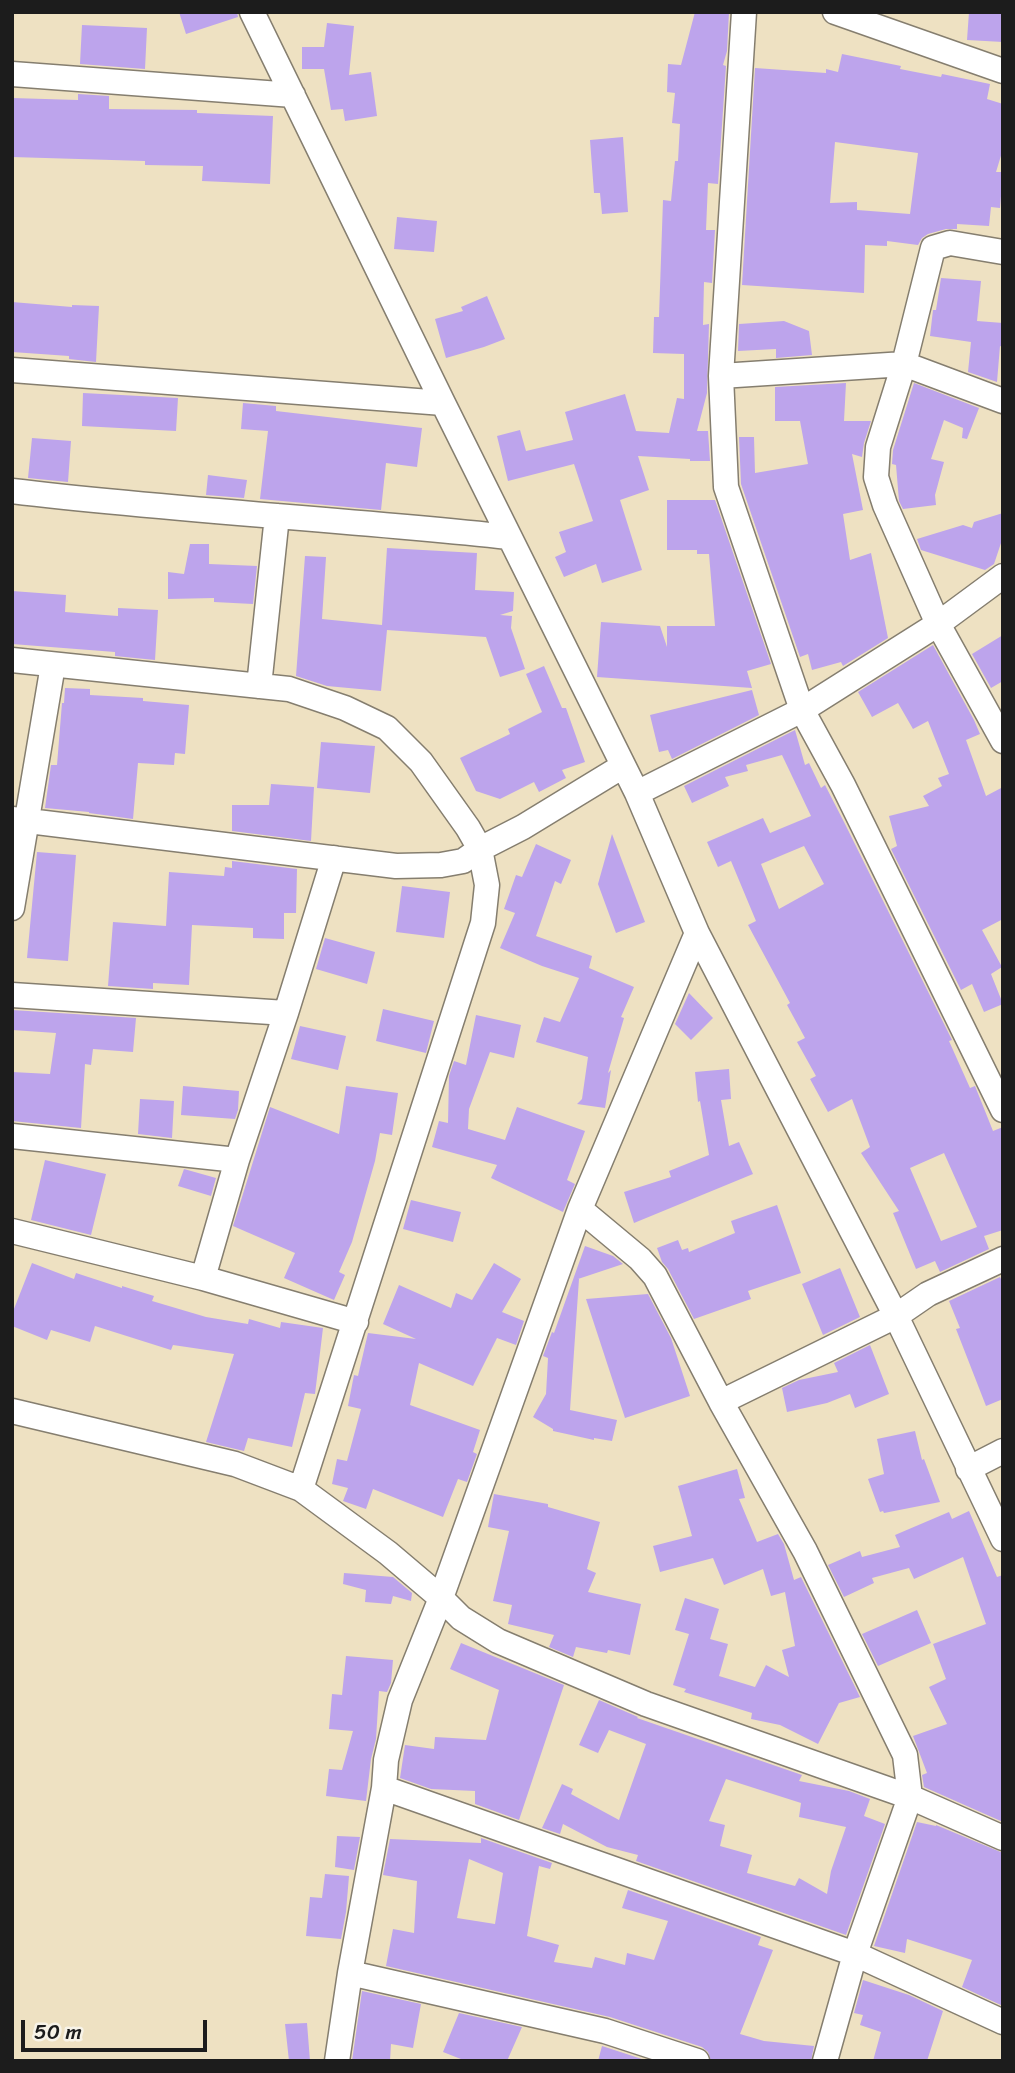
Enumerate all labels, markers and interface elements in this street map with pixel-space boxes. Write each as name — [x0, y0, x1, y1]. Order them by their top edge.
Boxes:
scale bar — [24, 2007, 210, 2050]
text: 50 m — [34, 2013, 82, 2051]

